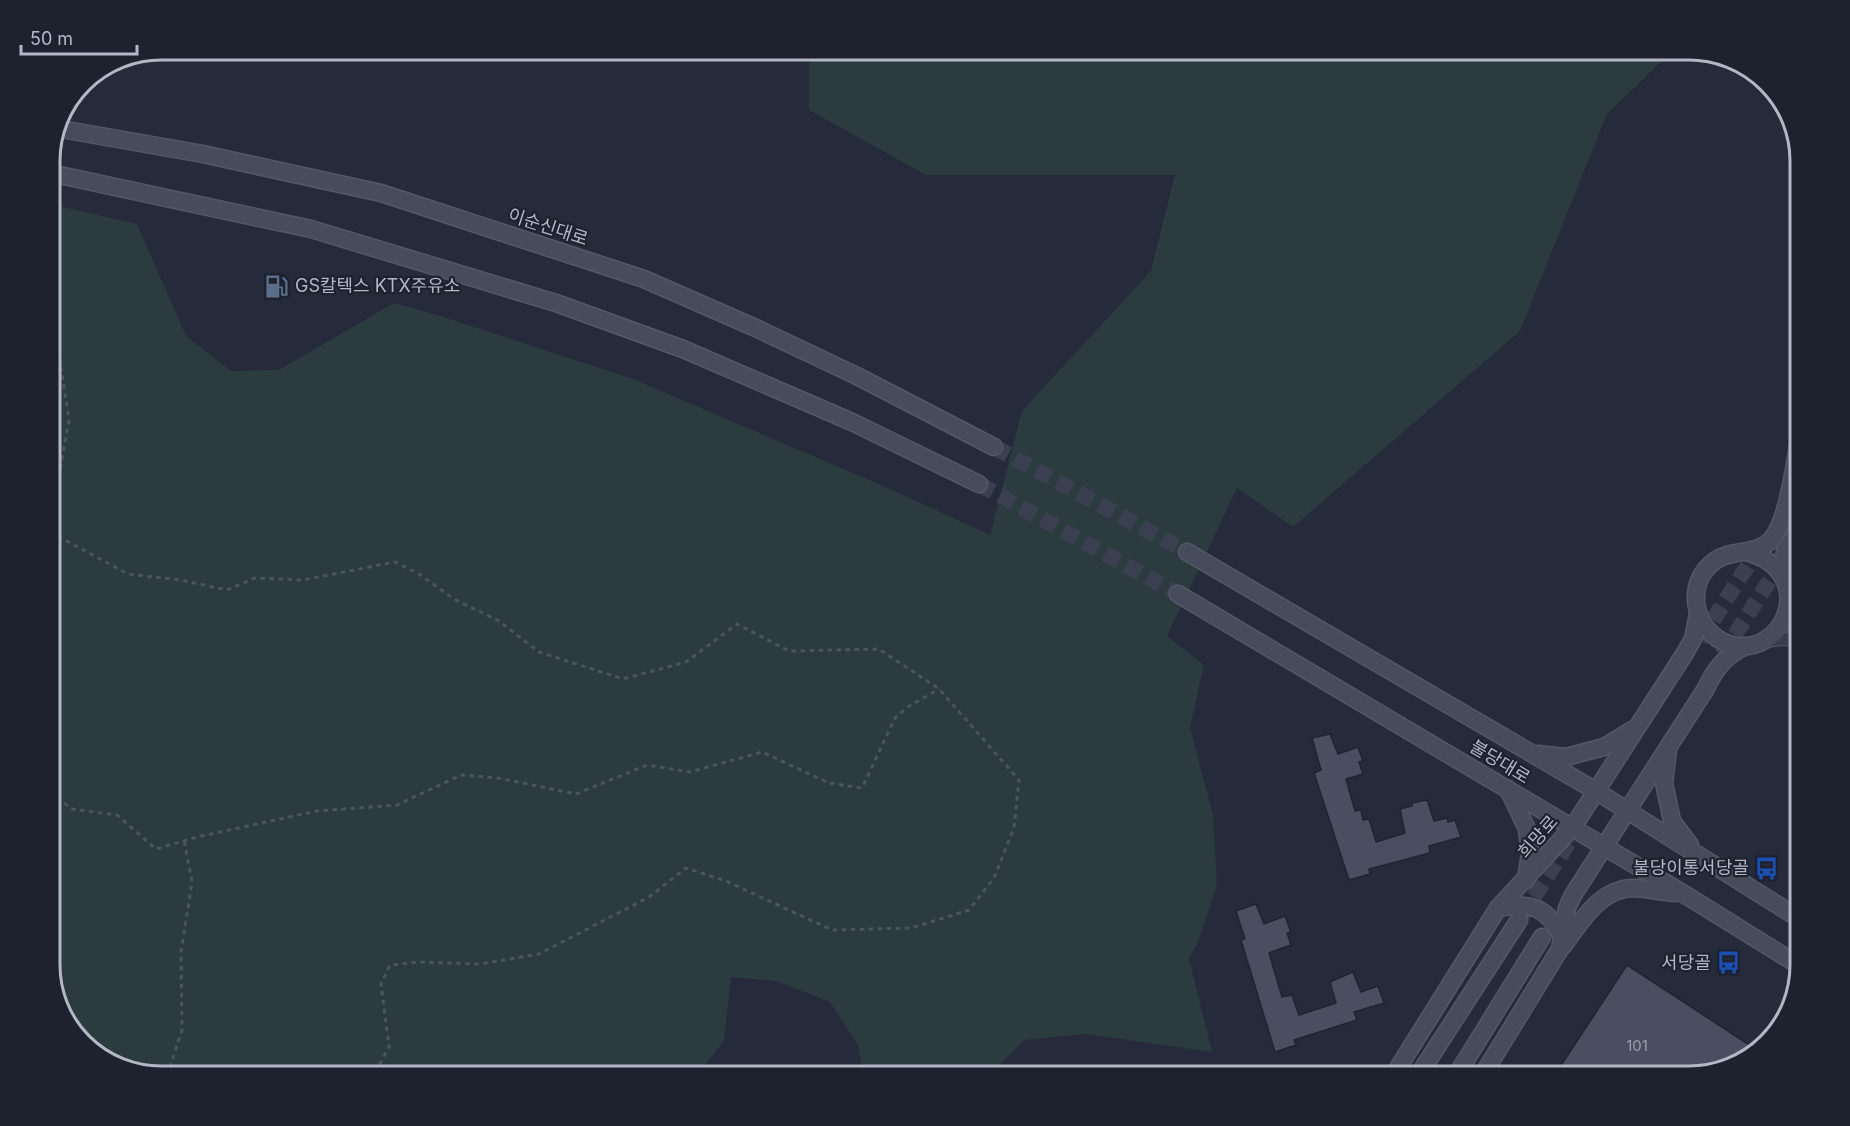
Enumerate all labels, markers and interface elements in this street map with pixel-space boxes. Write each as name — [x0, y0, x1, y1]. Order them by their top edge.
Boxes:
scale bar — [21, 18, 136, 56]
text: 50 m — [30, 28, 73, 49]
street label: 이순신대로 — [506, 204, 591, 249]
fuel station icon: GS칼텍스 KTX주유소 — [264, 273, 290, 299]
place label: GS칼텍스 KTX주유소 — [295, 275, 460, 296]
street label: 불당대로 — [1466, 736, 1534, 788]
street label: 희망로 — [1513, 811, 1562, 862]
bus stop icon: 불당이통서당골 — [1754, 855, 1780, 881]
place label: 불당이통서당골 — [1633, 857, 1749, 878]
bus stop icon: 서당골 — [1716, 950, 1742, 976]
place label: 서당골 — [1661, 952, 1711, 973]
house number: 101 — [1626, 1036, 1648, 1055]

